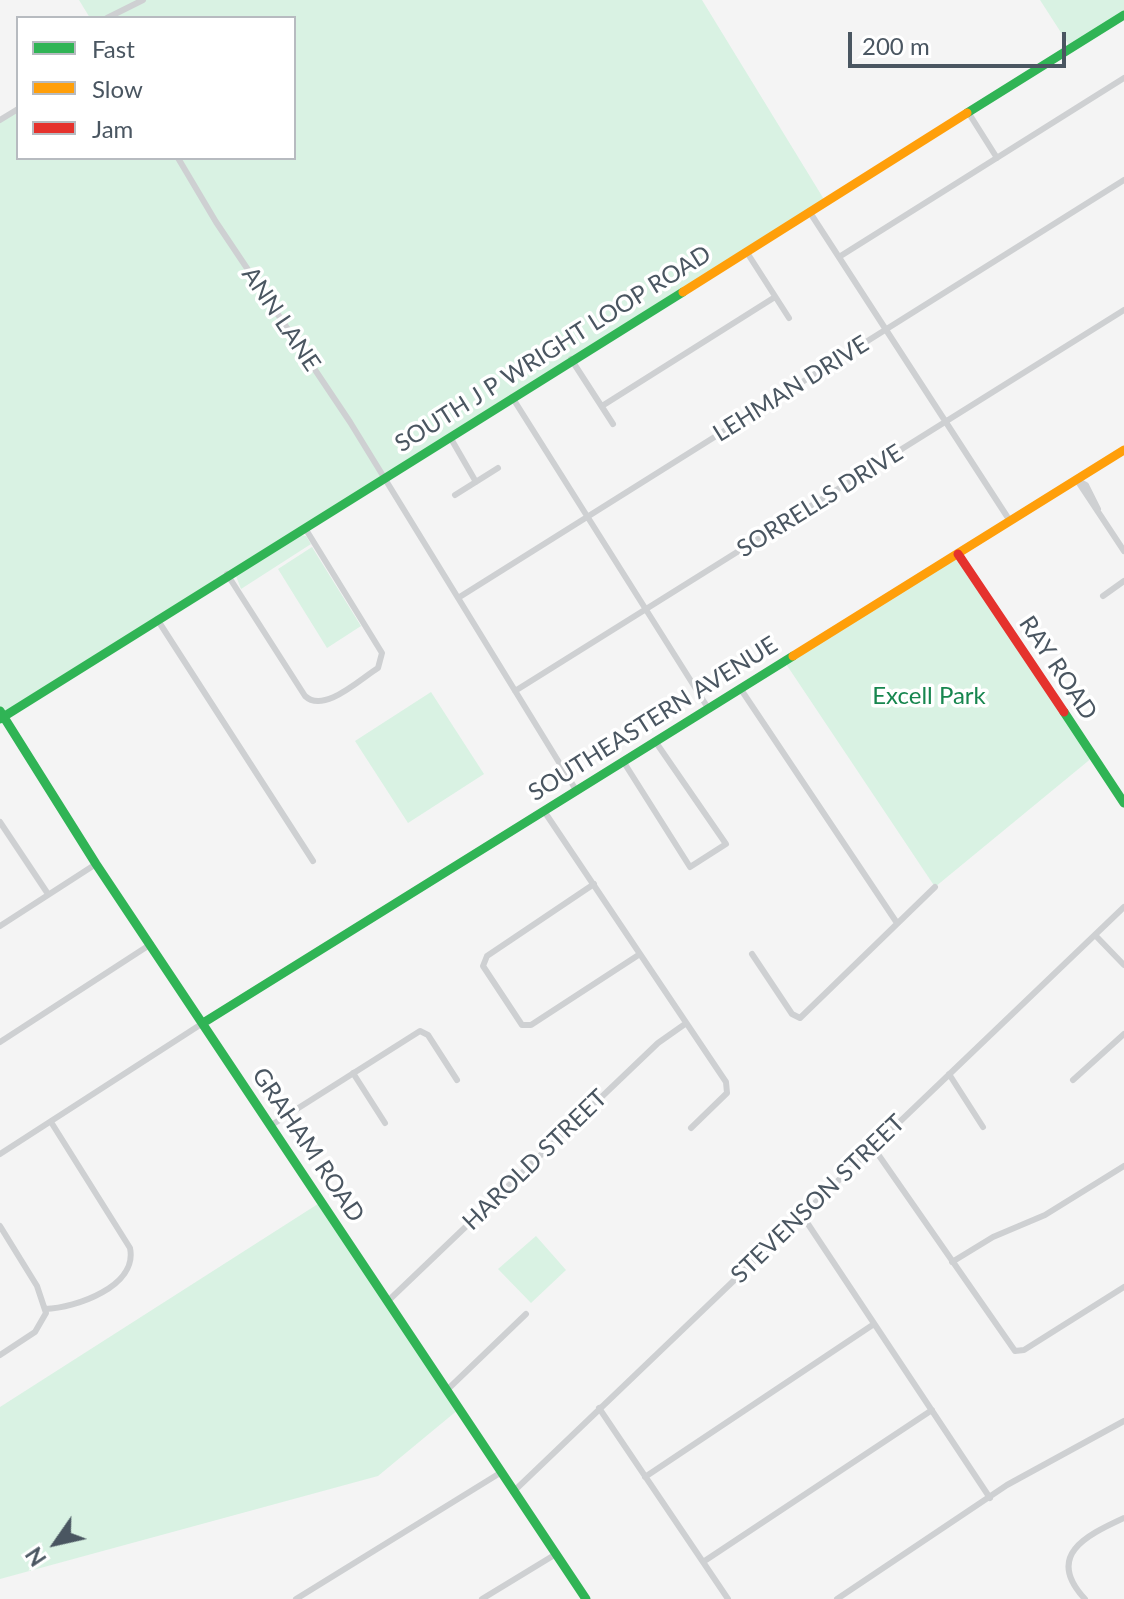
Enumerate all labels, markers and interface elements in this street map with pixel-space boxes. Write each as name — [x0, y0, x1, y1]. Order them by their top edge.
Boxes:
legend — [16, 16, 296, 160]
scale bar — [852, 16, 1070, 66]
text: 200 m — [862, 31, 930, 60]
text: Fast — [92, 34, 135, 63]
text: Slow — [92, 74, 143, 103]
text: Jam — [92, 114, 133, 143]
street label: SOUTH J P WRIGHT LOOP ROAD — [390, 240, 716, 458]
street label: ANN LANE — [236, 261, 326, 377]
street label: LEHMAN DRIVE — [708, 330, 874, 448]
street label: SORRELLS DRIVE — [732, 438, 908, 564]
street label: RAY ROAD — [1013, 611, 1103, 725]
street label: SOUTHEASTERN AVENUE — [523, 630, 783, 808]
park label: Excell Park — [872, 682, 986, 710]
street label: GRAHAM ROAD — [246, 1062, 370, 1228]
street label: HAROLD STREET — [457, 1084, 613, 1236]
street label: STEVENSON STREET — [725, 1109, 911, 1289]
north arrow — [16, 1503, 96, 1583]
text: N — [20, 1542, 52, 1571]

